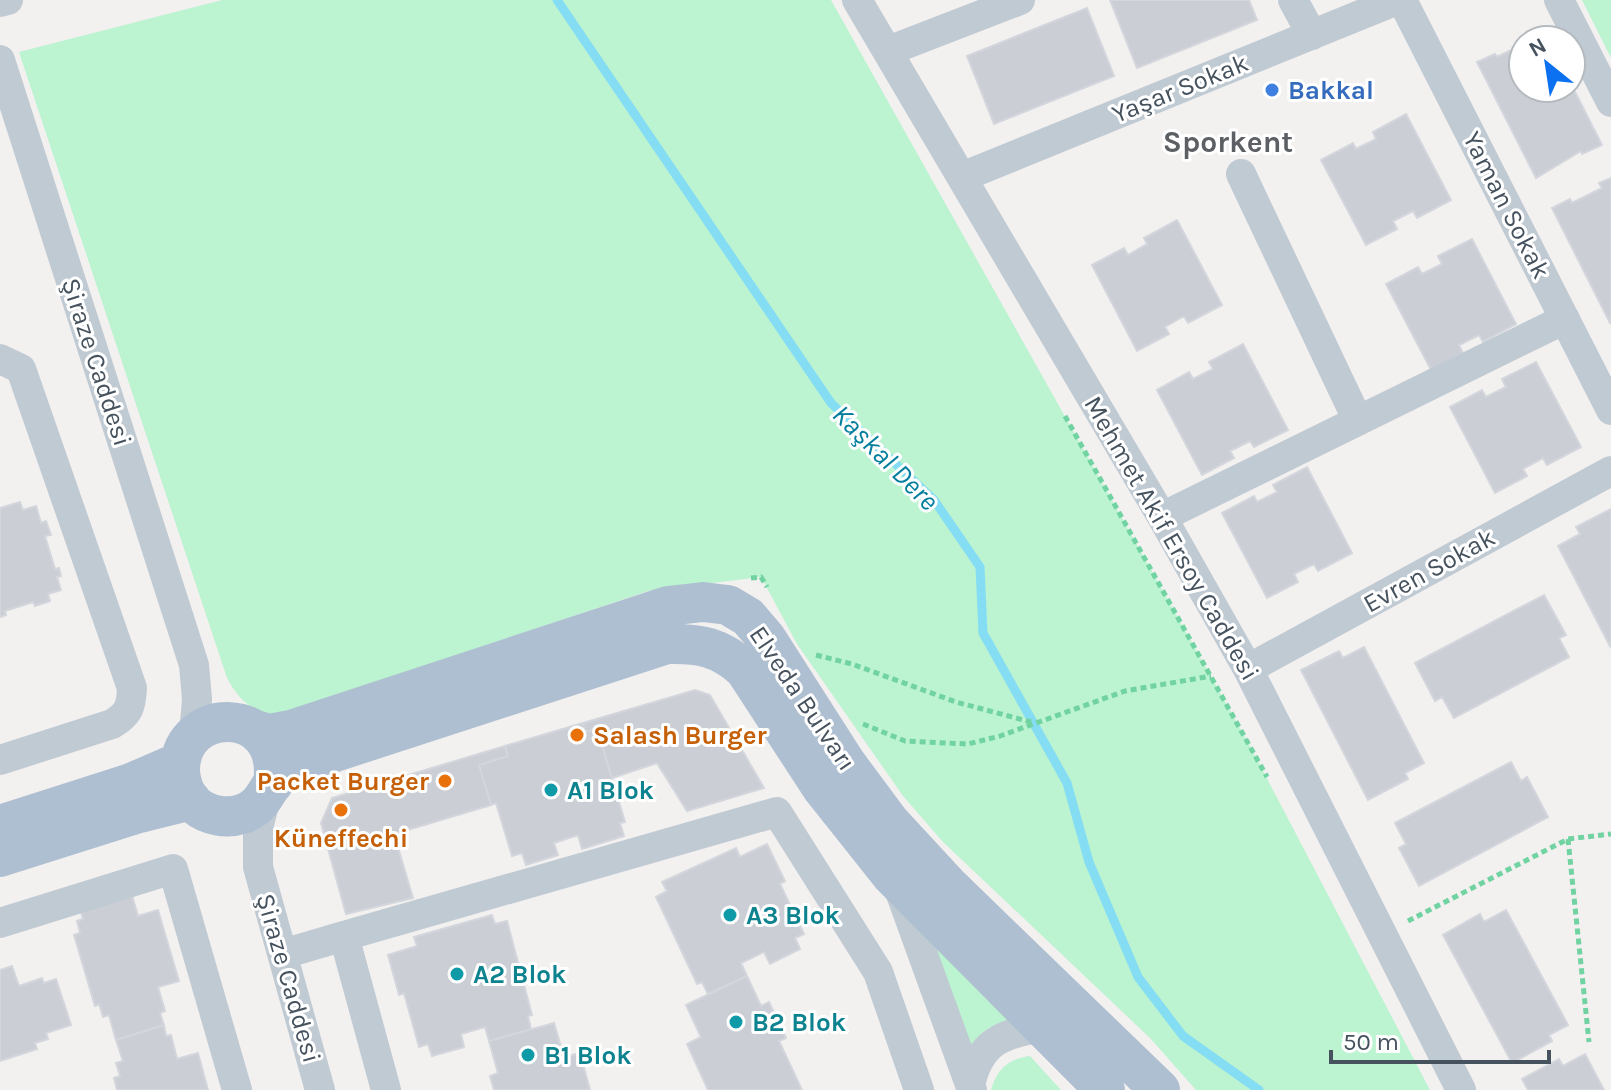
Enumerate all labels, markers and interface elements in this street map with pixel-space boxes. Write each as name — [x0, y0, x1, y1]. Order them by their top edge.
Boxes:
north arrow — [1507, 24, 1587, 104]
text: N — [1524, 32, 1551, 63]
street label: Yaşar Sokak — [1108, 47, 1253, 130]
place label: Bakkal — [1288, 75, 1374, 106]
marker: Bakkal — [1263, 81, 1281, 99]
district label: Sporkent — [1163, 124, 1293, 160]
street label: Yaman Sokak — [1456, 126, 1557, 284]
street label: Şiraze Caddesi — [55, 274, 138, 450]
street label: Mehmet Akif Ersoy Caddesi — [1077, 391, 1266, 686]
water label: Kaşkal Dere — [826, 398, 946, 517]
street label: Evren Sokak — [1358, 522, 1501, 619]
street label: Elveda Bulvarı — [743, 620, 862, 777]
place label: Salash Burger — [593, 720, 767, 751]
marker: Salash Burger — [568, 726, 586, 744]
place label: Packet Burger — [257, 766, 430, 797]
marker: Packet Burger — [436, 772, 454, 790]
place label: A1 Blok — [567, 775, 654, 806]
marker: A1 Blok — [542, 781, 560, 799]
marker: Küneffechi — [332, 801, 350, 819]
place label: Küneffechi — [274, 823, 408, 854]
street label: Şiraze Caddesi — [250, 890, 328, 1066]
place label: A3 Blok — [746, 900, 840, 931]
marker: A3 Blok — [721, 906, 739, 924]
place label: A2 Blok — [473, 959, 566, 990]
marker: A2 Blok — [448, 965, 466, 983]
place label: B2 Blok — [752, 1007, 846, 1038]
marker: B2 Blok — [727, 1013, 745, 1031]
scale bar — [1331, 1014, 1549, 1064]
text: 50 m — [1343, 1028, 1399, 1056]
place label: B1 Blok — [544, 1040, 632, 1071]
marker: B1 Blok — [519, 1046, 537, 1064]

